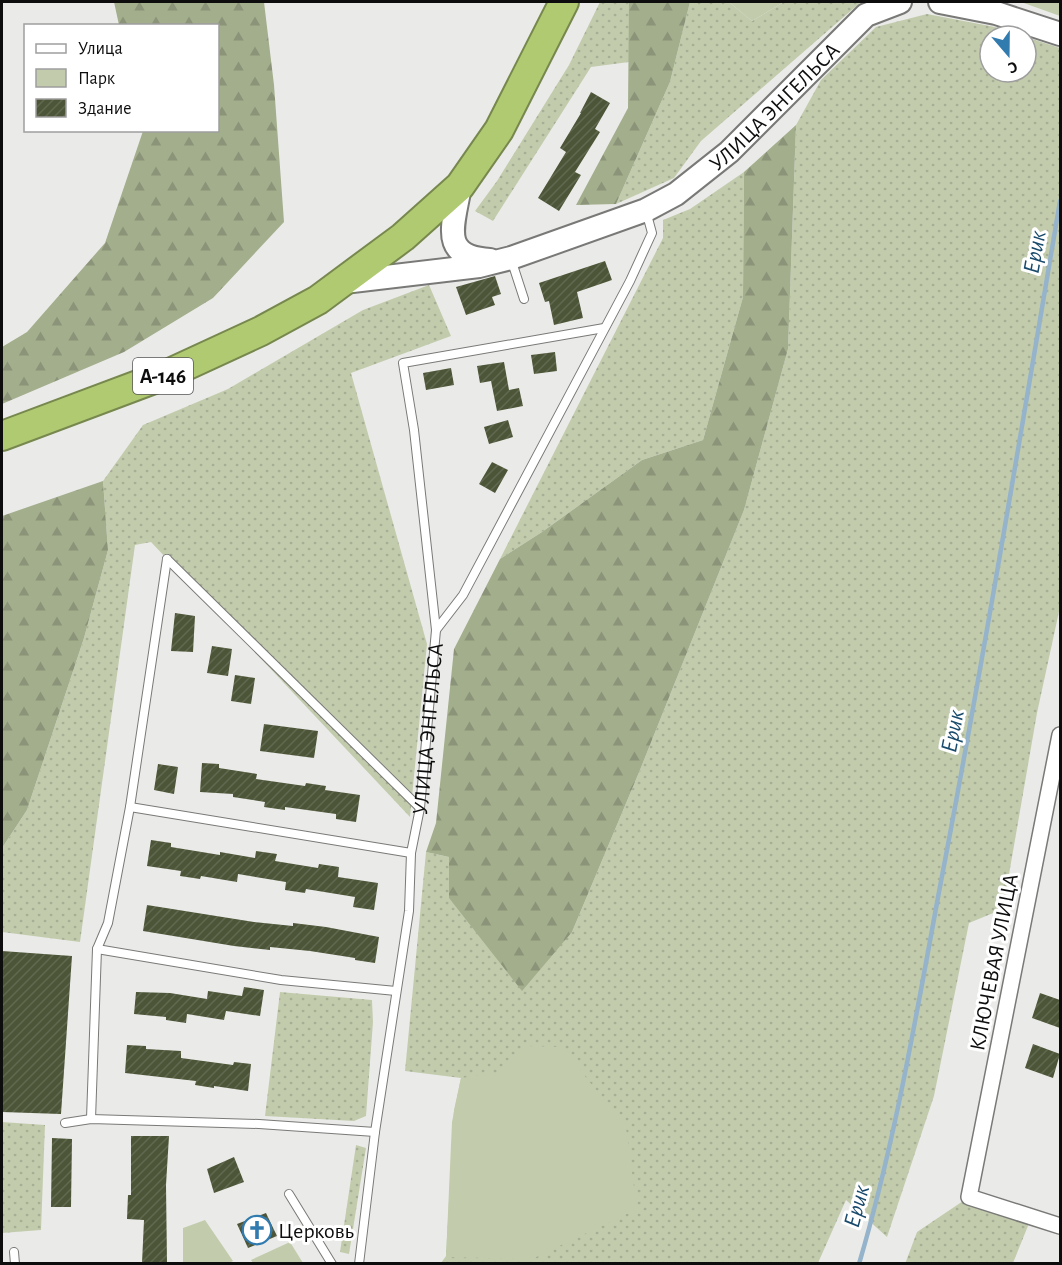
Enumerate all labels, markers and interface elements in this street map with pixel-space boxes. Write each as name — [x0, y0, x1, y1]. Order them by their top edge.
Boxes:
legend — [24, 24, 219, 132]
north arrow — [978, 24, 1038, 84]
street label: УЛИЦА ЭНГЕЛЬСА — [706, 39, 844, 175]
text: Улица — [78, 40, 123, 58]
text: С — [1006, 58, 1020, 76]
text: Парк — [78, 70, 116, 88]
text: Здание — [78, 100, 132, 118]
water label: Ерик — [1019, 229, 1051, 275]
road number: А-146 — [133, 358, 193, 394]
street label: УЛИЦА ЭНГЕЛЬСА — [409, 642, 447, 817]
water label: Ерик — [937, 708, 969, 755]
street label: КЛЮЧЕВАЯ УЛИЦА — [966, 872, 1022, 1052]
water label: Ерик — [840, 1182, 874, 1230]
church icon: Церковь — [241, 1214, 273, 1246]
place label: Церковь — [278, 1220, 355, 1242]

